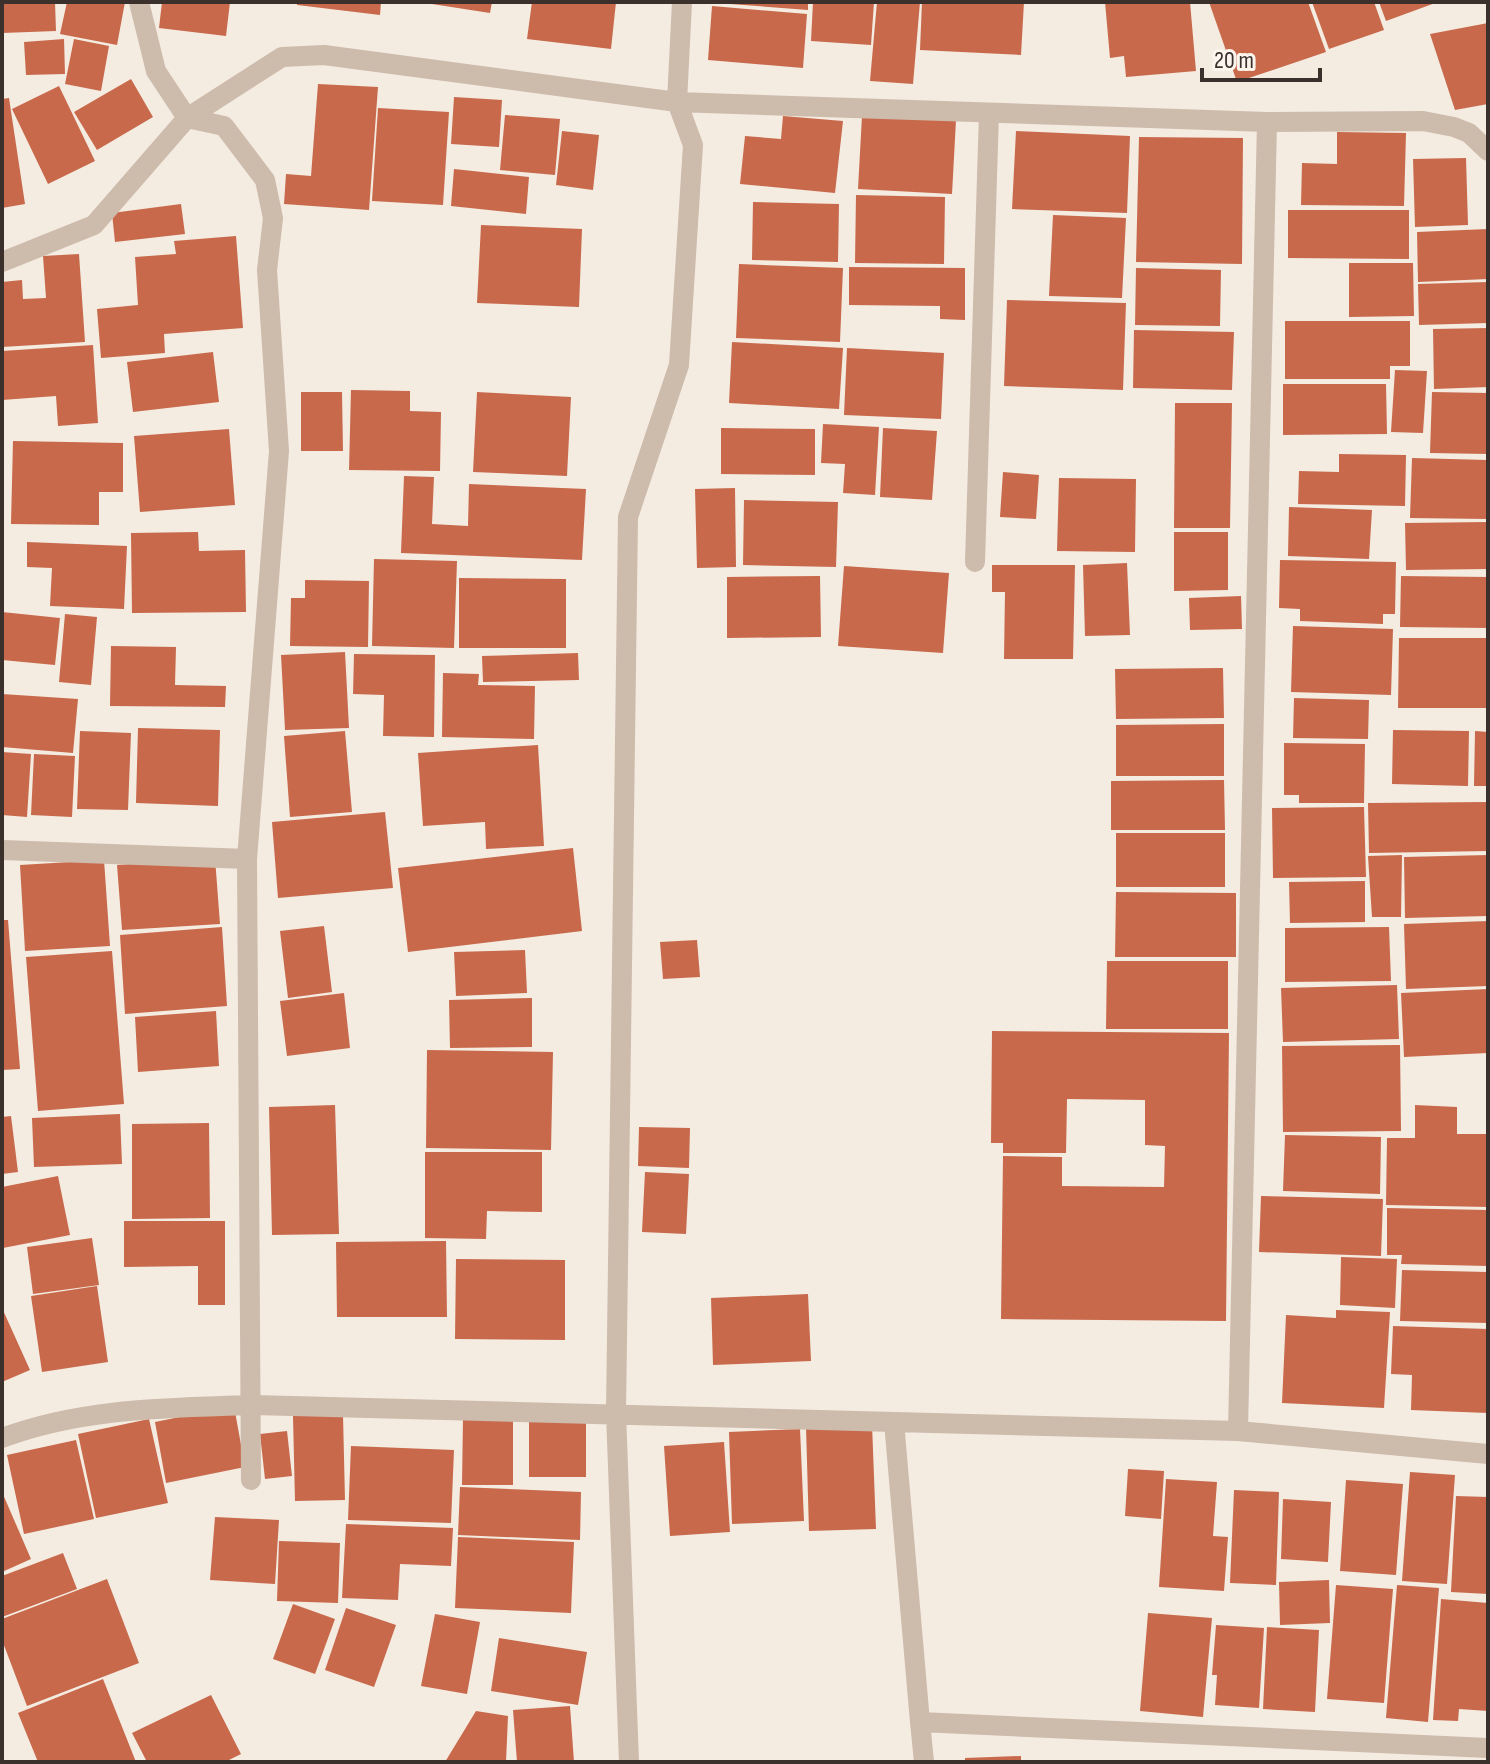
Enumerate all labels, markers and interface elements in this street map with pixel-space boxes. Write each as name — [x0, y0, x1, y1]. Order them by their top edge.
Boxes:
scale bar — [1202, 32, 1320, 82]
text: 20 m — [1214, 46, 1254, 75]

